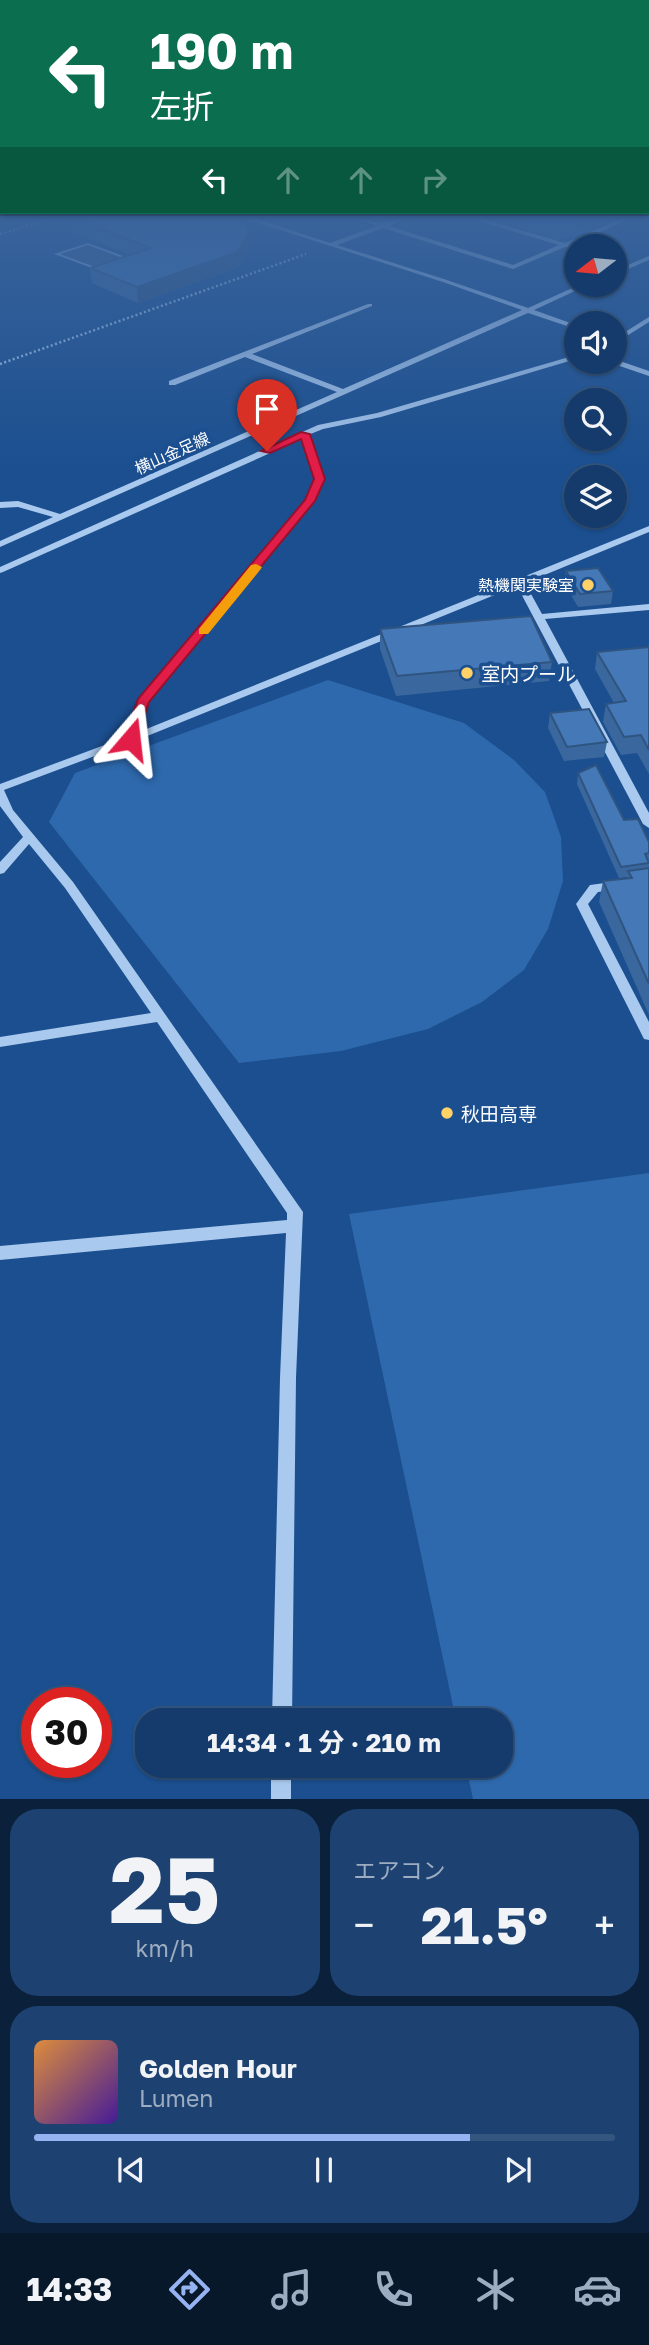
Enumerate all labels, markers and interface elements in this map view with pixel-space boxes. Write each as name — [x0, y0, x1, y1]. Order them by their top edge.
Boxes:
text: 190 m — [150, 21, 293, 80]
icon: left — [35, 28, 126, 119]
text: 左折 — [150, 87, 214, 125]
icon: left — [196, 161, 234, 199]
icon: ahead — [269, 161, 307, 199]
icon: ahead — [342, 161, 380, 199]
icon: right — [415, 161, 453, 199]
north arrow — [564, 234, 626, 298]
map controls — [564, 234, 627, 528]
button: sound — [564, 311, 627, 374]
pin — [237, 379, 297, 451]
button: search — [564, 388, 627, 451]
icon: arrive — [248, 390, 286, 428]
street label: 横山金足線 — [131, 428, 213, 478]
button: layers — [564, 465, 627, 528]
place label: 熱機関実験室 — [478, 575, 574, 595]
marker: 熱機関実験室 — [580, 577, 596, 593]
place label: 室内プール — [481, 662, 576, 685]
marker: 室内プール — [459, 665, 475, 681]
position arrow — [94, 702, 168, 776]
place label: 秋田高専 — [461, 1102, 537, 1125]
marker: 秋田高専 — [439, 1105, 455, 1121]
speed limit sign: 30 — [21, 1687, 112, 1778]
text: 14:34 · 1 分 · 210 m — [207, 1727, 441, 1758]
text: 25 — [109, 1834, 220, 1943]
text: エアコン — [354, 1856, 446, 1884]
text: 21.5° — [421, 1893, 548, 1955]
text: − — [354, 1902, 374, 1947]
text: + — [594, 1902, 615, 1947]
text: km/h — [135, 1934, 194, 1962]
text: Golden Hour — [139, 2053, 297, 2084]
text: Lumen — [139, 2084, 213, 2112]
icon: previous — [112, 2151, 150, 2189]
icon: pause — [305, 2151, 343, 2189]
icon: next — [499, 2151, 537, 2189]
icon: directions — [165, 2265, 214, 2314]
icon: music — [267, 2265, 316, 2314]
icon: phone — [369, 2265, 418, 2314]
icon: climate — [471, 2265, 520, 2314]
icon: car — [573, 2265, 622, 2314]
text: 14:33 — [27, 2270, 112, 2308]

